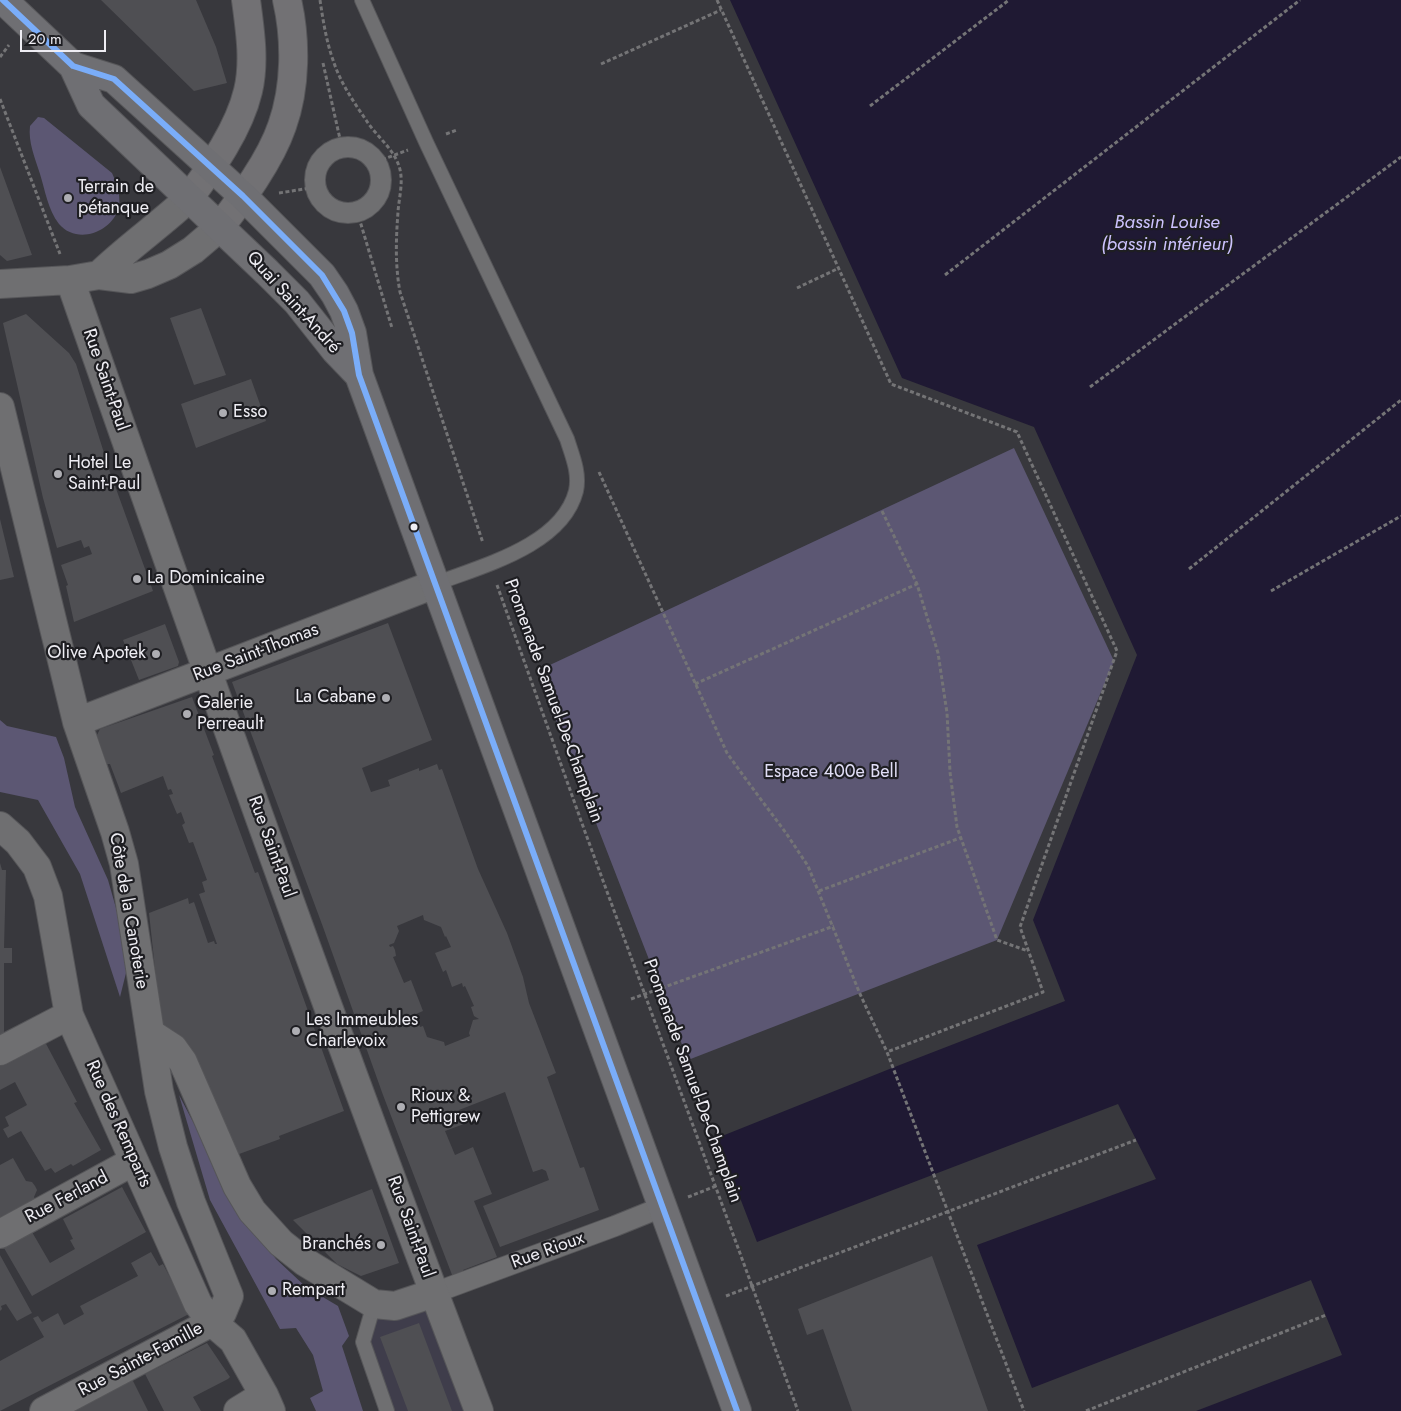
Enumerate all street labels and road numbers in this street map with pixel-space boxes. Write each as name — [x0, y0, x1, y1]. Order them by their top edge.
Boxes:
street label: Quai Saint-André — [242, 247, 344, 359]
street label: Rue Saint-Paul — [77, 326, 133, 434]
street label: Promenade Samuel-De-Champlain — [499, 576, 607, 826]
street label: Rue Saint-Thomas — [190, 619, 322, 687]
street label: Rue Saint-Paul — [243, 793, 299, 901]
street label: Côte de la Canoterie — [104, 831, 152, 991]
street label: Promenade Samuel-De-Champlain — [638, 956, 746, 1206]
street label: Rue des Remparts — [80, 1057, 156, 1191]
street label: Rue Ferland — [22, 1167, 112, 1229]
street label: Rue Saint-Paul — [382, 1173, 438, 1281]
street label: Rue Rioux — [509, 1228, 587, 1274]
street label: Rue Sainte-Famille — [75, 1318, 207, 1402]

